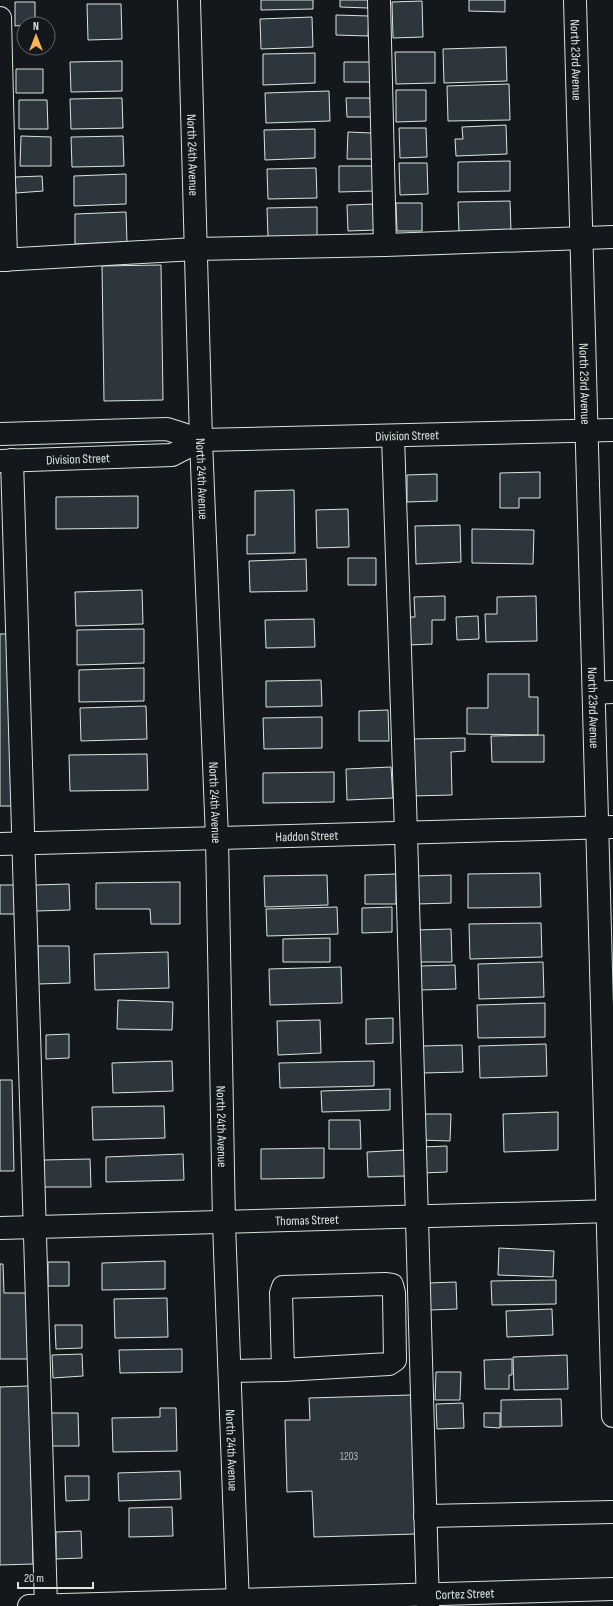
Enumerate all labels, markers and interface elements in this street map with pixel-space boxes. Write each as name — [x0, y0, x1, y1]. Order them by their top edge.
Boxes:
north arrow — [16, 16, 56, 56]
street label: North 23rd Avenue — [567, 19, 585, 101]
text: N — [33, 20, 39, 33]
street label: North 24th Avenue — [183, 114, 201, 196]
street label: North 23rd Avenue — [575, 343, 593, 425]
street label: Division Street — [375, 427, 439, 445]
street label: North 24th Avenue — [192, 438, 211, 520]
street label: Division Street — [46, 450, 110, 468]
street label: North 23rd Avenue — [584, 667, 602, 749]
street label: North 24th Avenue — [205, 761, 224, 844]
street label: Haddon Street — [275, 828, 339, 845]
street label: North 24th Avenue — [213, 1085, 230, 1167]
street label: Thomas Street — [275, 1212, 339, 1229]
street label: North 24th Avenue — [222, 1409, 241, 1491]
house number: 1203 — [340, 1450, 358, 1463]
scale bar — [18, 1564, 93, 1590]
text: 20 m — [24, 1571, 44, 1586]
street label: Cortez Street — [435, 1585, 495, 1603]

